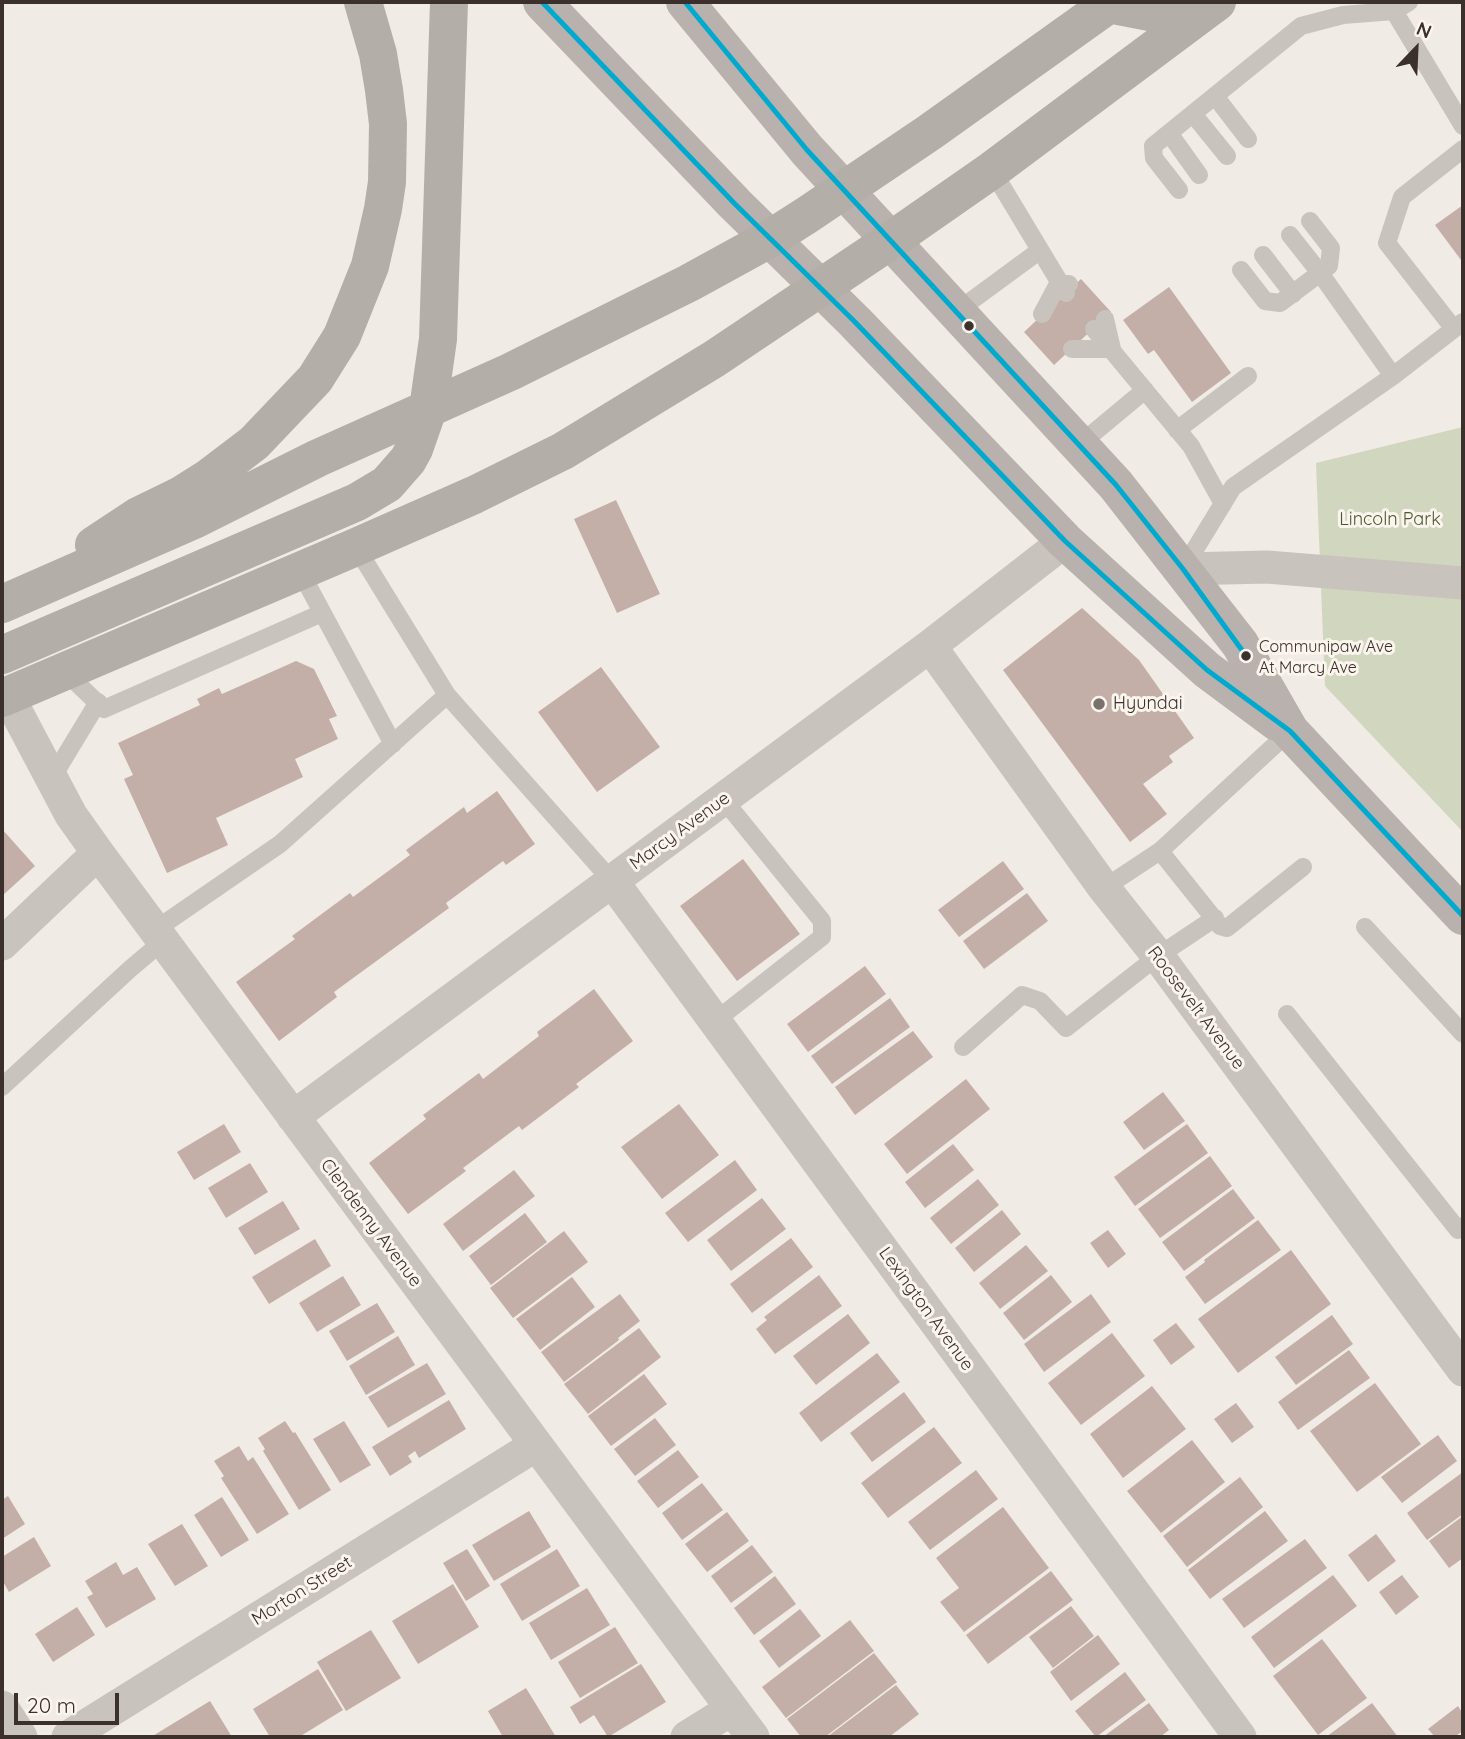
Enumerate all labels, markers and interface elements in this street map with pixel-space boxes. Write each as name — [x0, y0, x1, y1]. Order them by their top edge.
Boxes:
north arrow — [1381, 14, 1451, 84]
text: N — [1413, 16, 1435, 43]
unlabelled marker — [962, 319, 976, 333]
park label: Lincoln Park — [1339, 509, 1441, 531]
place label: Communipaw Ave At Marcy Ave — [1259, 637, 1393, 675]
marker: Communipaw Ave At Marcy Ave — [1239, 649, 1253, 663]
place label: Hyundai — [1113, 693, 1182, 715]
marker: Hyundai — [1091, 696, 1107, 712]
street label: Marcy Avenue — [626, 787, 734, 875]
street label: Roosevelt Avenue — [1143, 942, 1249, 1074]
street label: Clendenny Avenue — [316, 1155, 426, 1291]
street label: Lexington Avenue — [874, 1243, 978, 1375]
street label: Morton Street — [248, 1552, 356, 1630]
scale bar — [18, 1680, 122, 1724]
text: 20 m — [27, 1692, 76, 1718]

